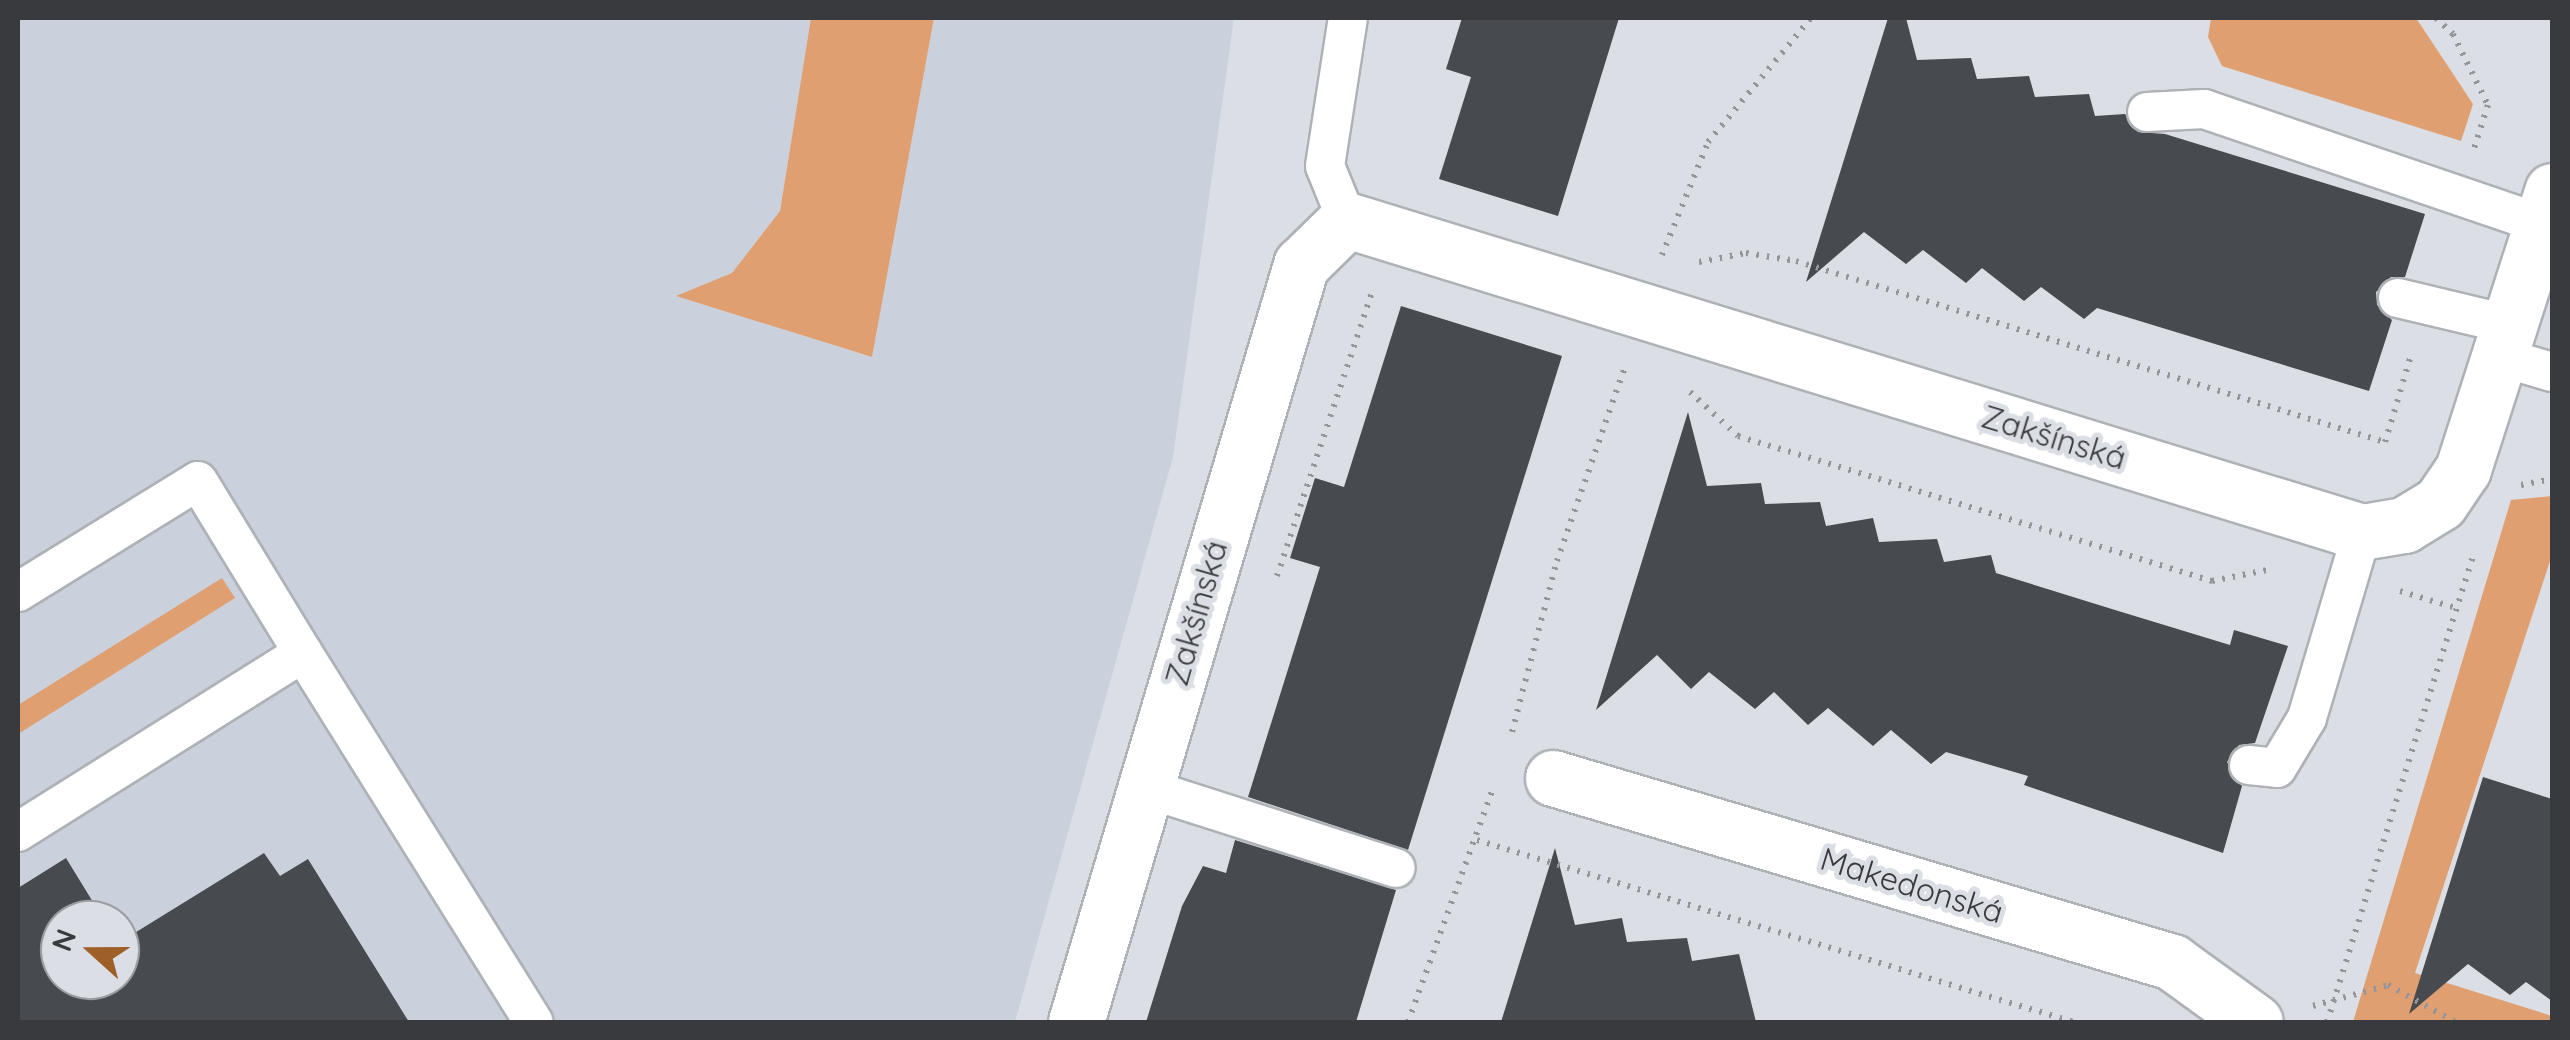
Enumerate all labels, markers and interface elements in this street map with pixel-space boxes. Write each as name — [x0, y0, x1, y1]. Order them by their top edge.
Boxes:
street label: Zakšínská — [1977, 397, 2131, 477]
street label: Zakšínská — [1157, 536, 1235, 690]
street label: Makedonská — [1816, 839, 2008, 931]
north arrow — [40, 900, 140, 1000]
text: N — [43, 924, 83, 956]

